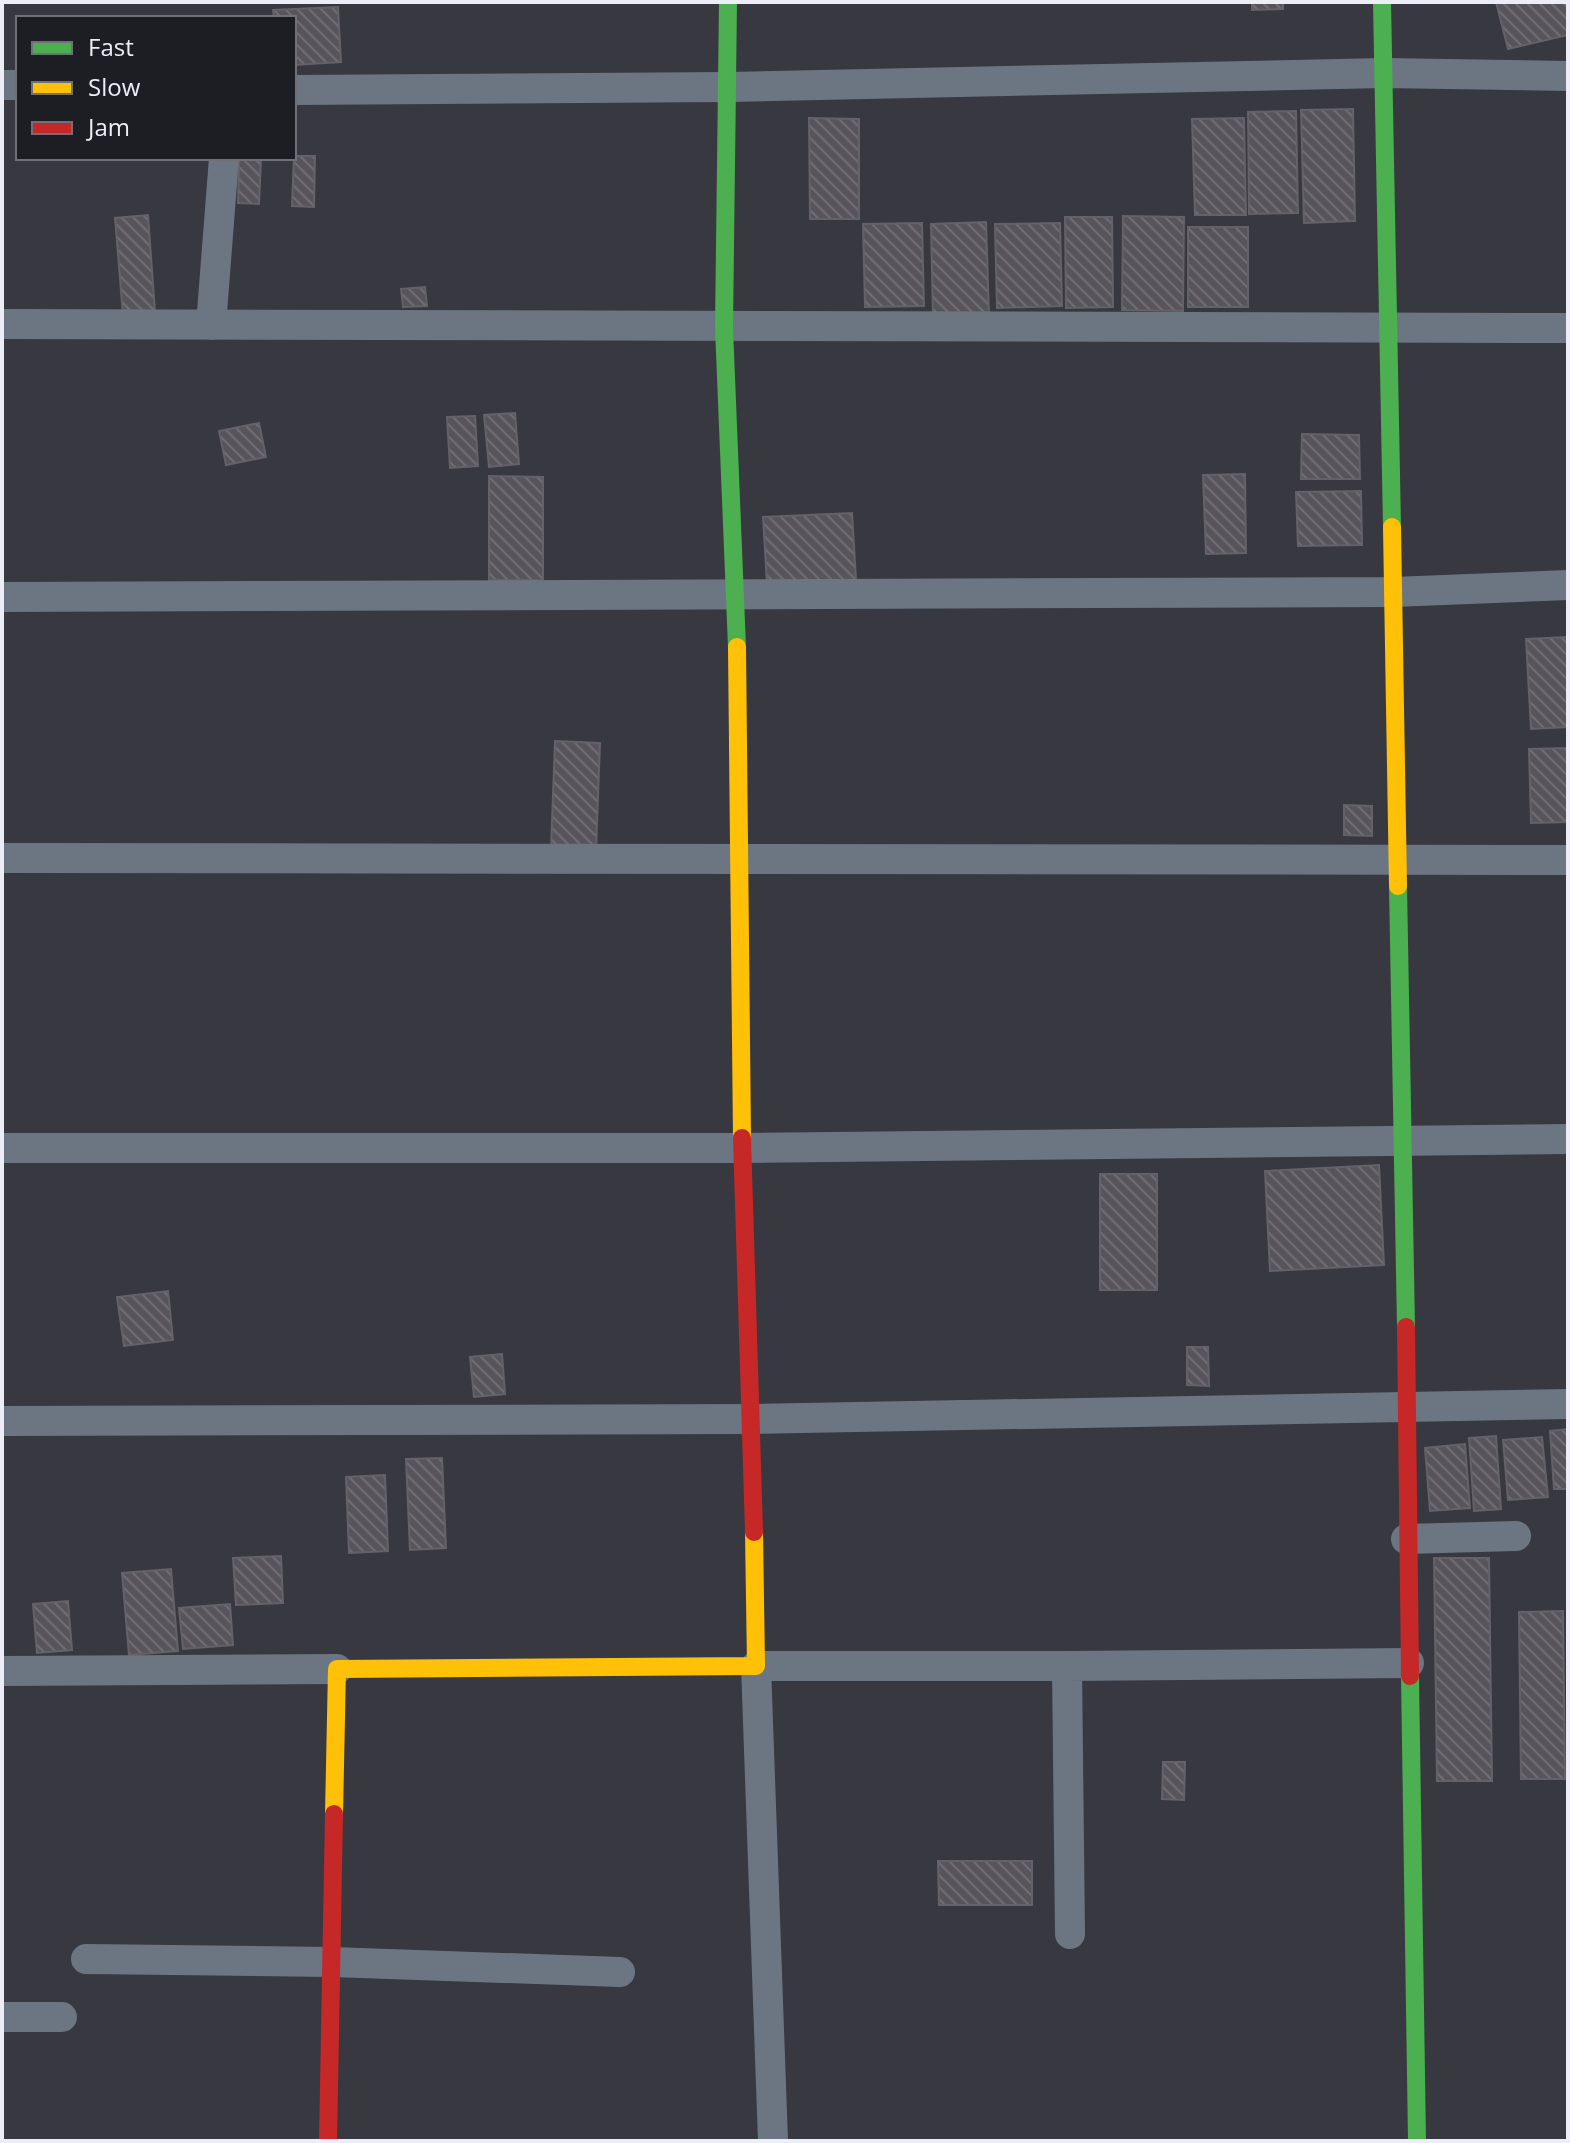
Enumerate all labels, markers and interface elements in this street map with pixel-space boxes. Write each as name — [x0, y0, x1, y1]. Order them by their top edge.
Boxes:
legend — [16, 16, 296, 160]
text: Fast — [88, 30, 134, 63]
text: Slow — [88, 70, 141, 103]
text: Jam — [86, 110, 130, 143]

